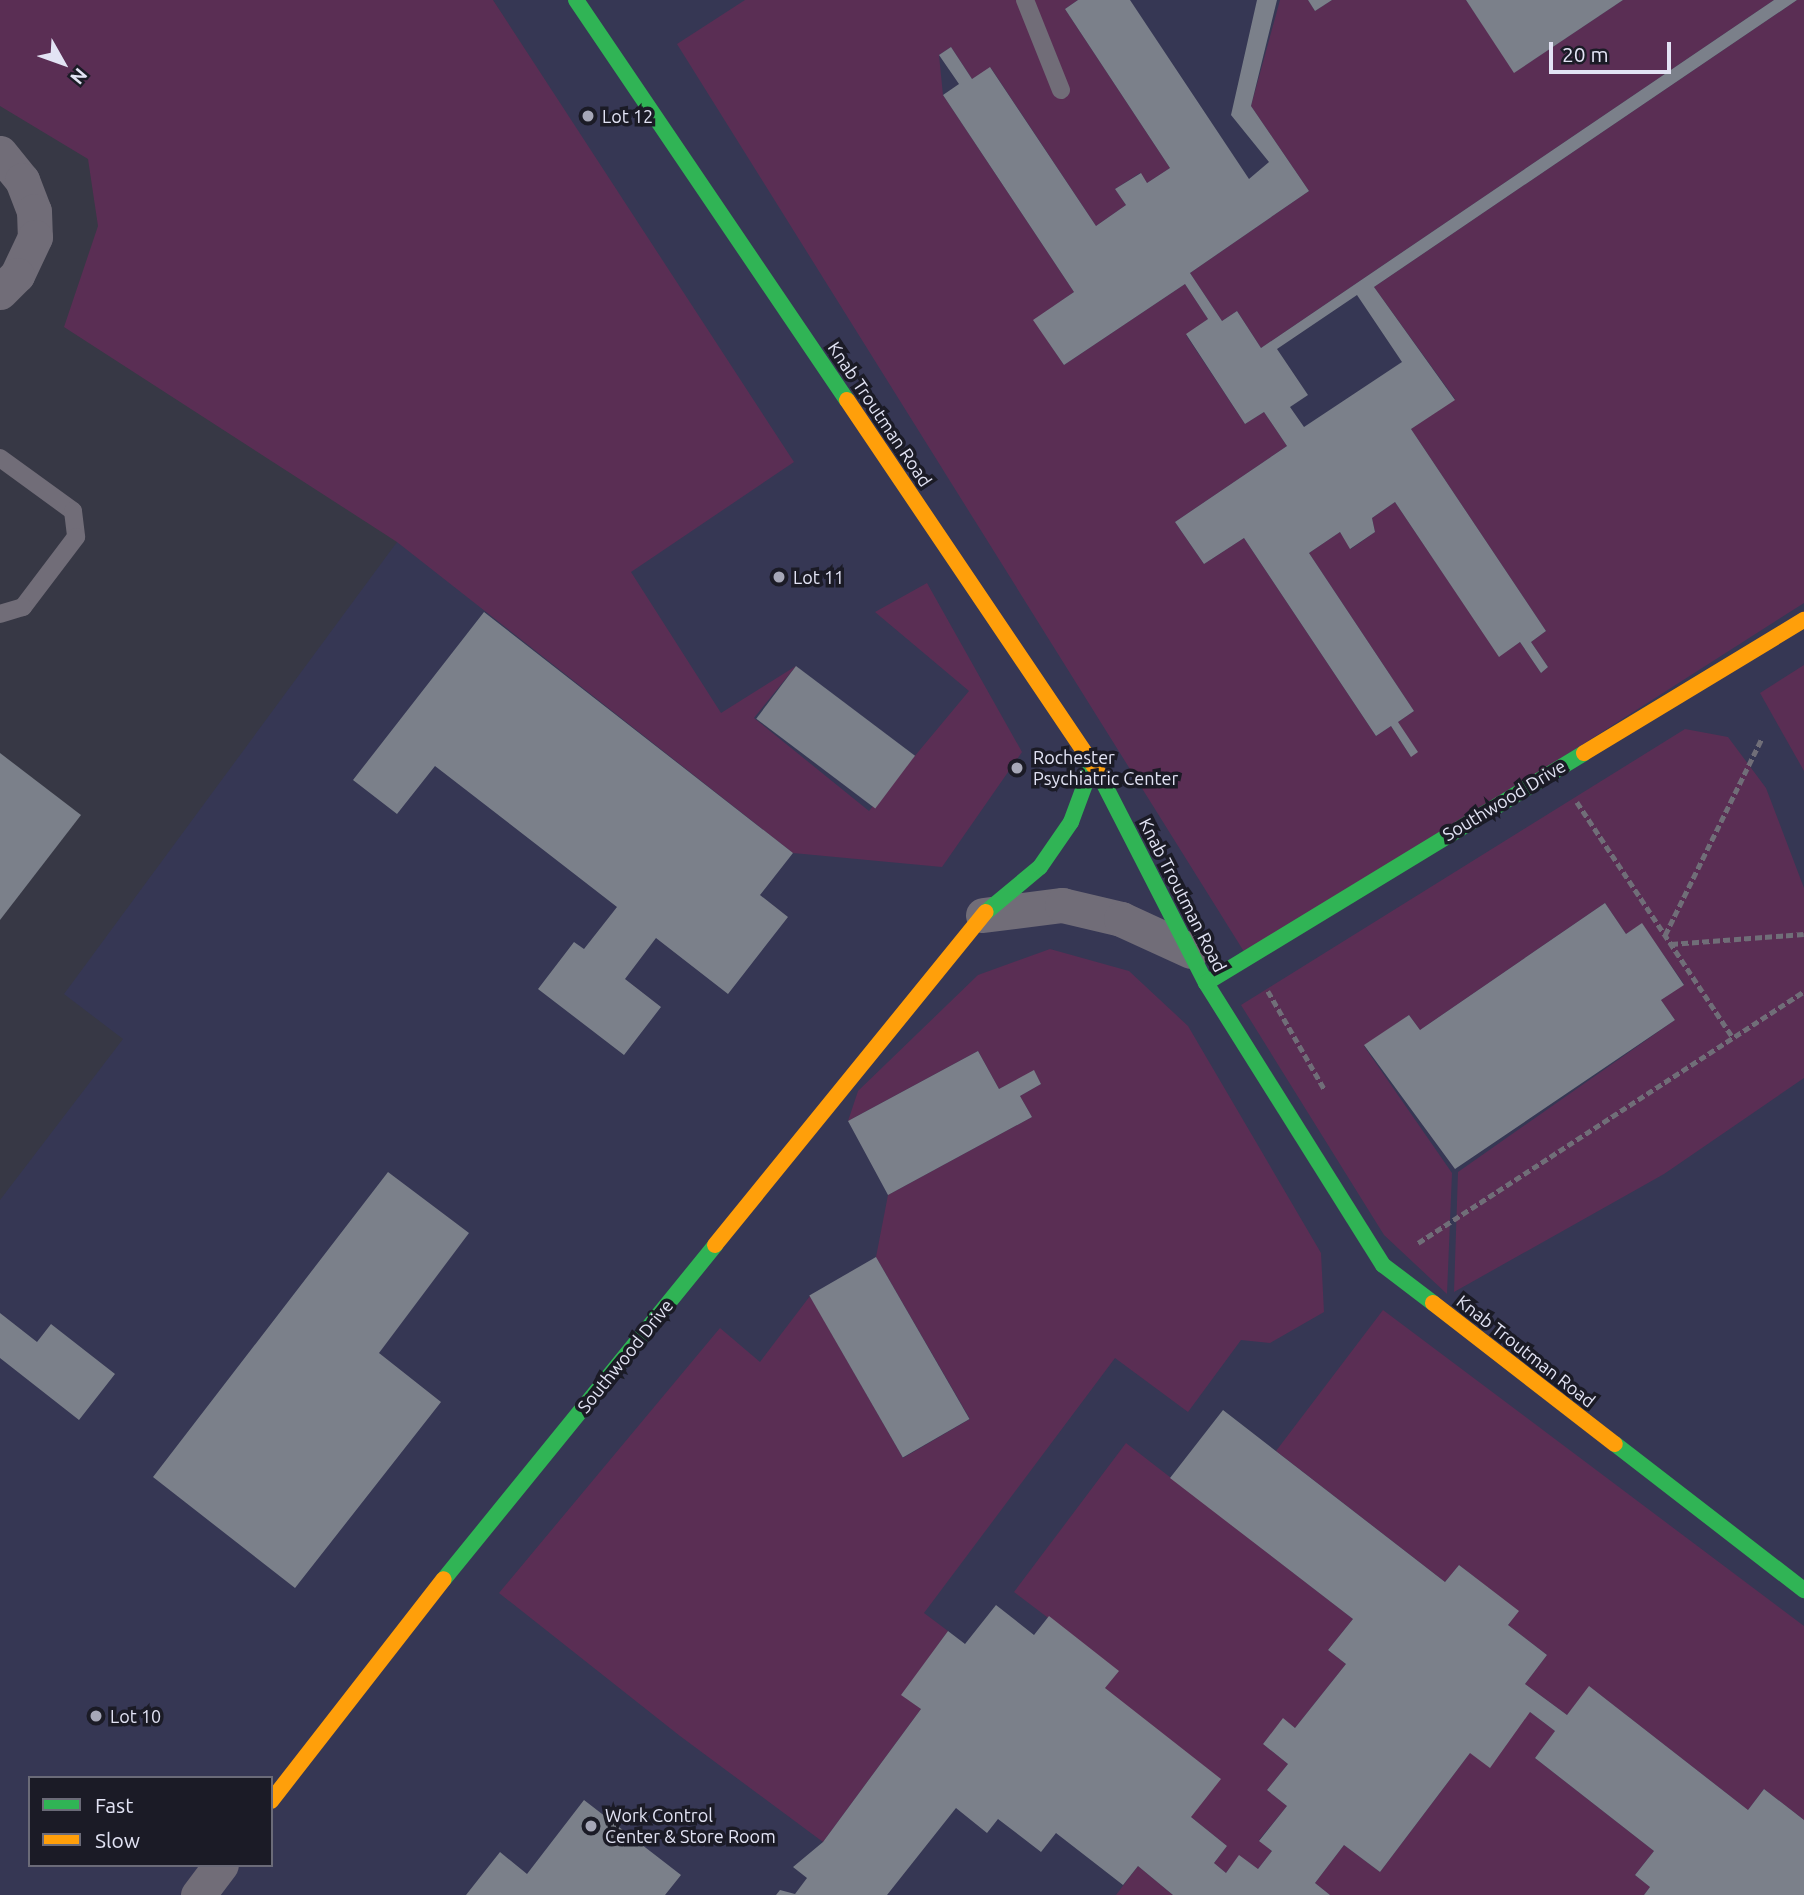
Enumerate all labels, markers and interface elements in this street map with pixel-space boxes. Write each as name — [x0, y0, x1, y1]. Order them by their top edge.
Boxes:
north arrow — [28, 28, 98, 98]
scale bar — [1552, 28, 1674, 72]
text: 20 m — [1562, 42, 1609, 66]
text: N — [66, 64, 92, 89]
place label: Lot 12 — [602, 105, 653, 127]
marker: Lot 12 — [580, 108, 596, 124]
street label: Knab Troutman Road — [824, 338, 936, 490]
place label: Lot 11 — [793, 566, 844, 588]
marker: Lot 11 — [771, 569, 787, 585]
place label: Rochester Psychiatric Center — [1033, 747, 1178, 790]
street label: Southwood Drive — [1439, 755, 1569, 845]
marker: Rochester Psychiatric Center — [1007, 758, 1027, 778]
street label: Knab Troutman Road — [1135, 814, 1231, 976]
street label: Knab Troutman Road — [1452, 1290, 1600, 1412]
street label: Southwood Drive — [573, 1295, 677, 1417]
place label: Lot 10 — [110, 1705, 161, 1727]
marker: Lot 10 — [88, 1708, 104, 1724]
legend — [28, 1776, 273, 1867]
text: Fast — [95, 1793, 133, 1817]
place label: Work Control Center & Store Room — [605, 1805, 776, 1848]
marker: Work Control Center & Store Room — [583, 1818, 599, 1834]
text: Slow — [95, 1828, 140, 1852]

